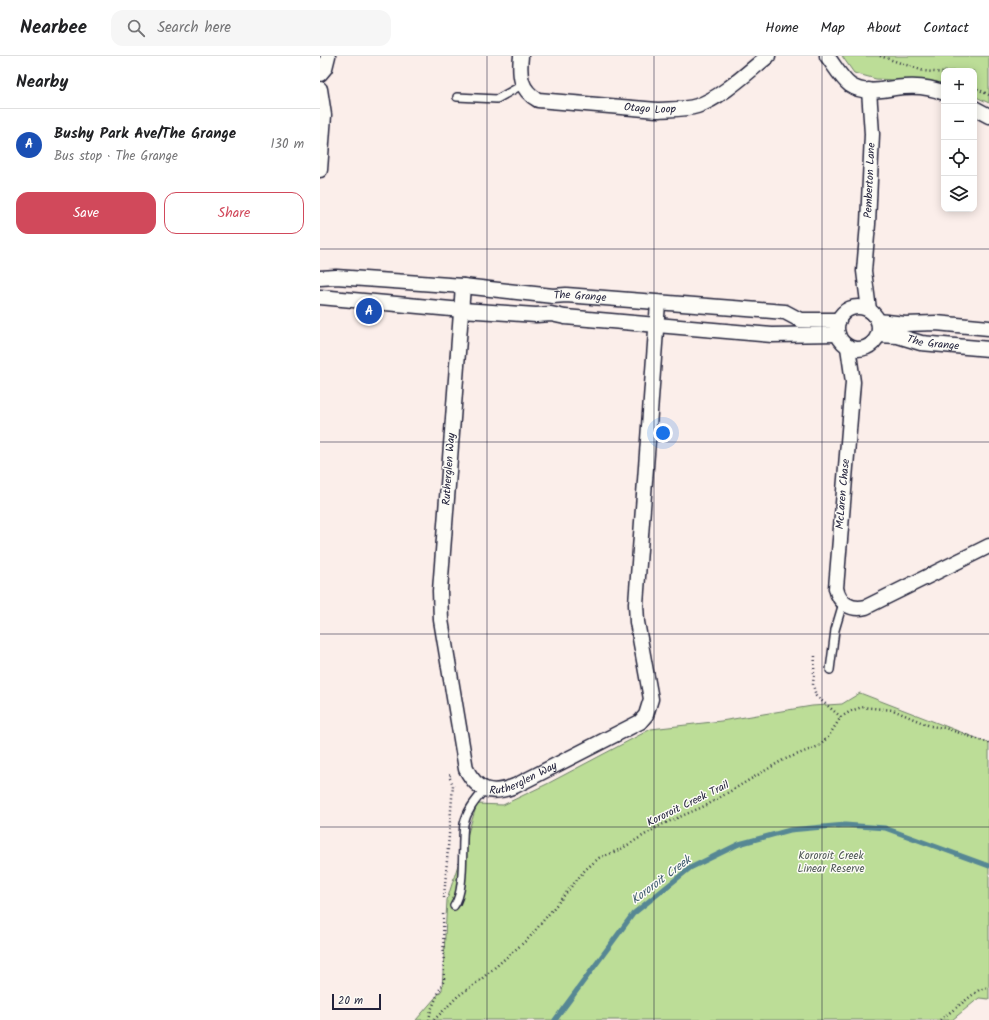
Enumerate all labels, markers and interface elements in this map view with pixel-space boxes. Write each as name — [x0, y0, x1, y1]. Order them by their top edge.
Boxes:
search box — [111, 10, 391, 46]
text: Nearbee — [20, 13, 87, 43]
text: Search here — [157, 16, 231, 40]
icon: search — [125, 17, 147, 39]
text: Home — [765, 17, 799, 39]
text: Map — [821, 17, 845, 39]
text: About — [867, 17, 901, 39]
text: Contact — [923, 17, 969, 39]
map controls — [941, 68, 977, 212]
button: + — [941, 68, 977, 104]
text: Nearby — [16, 69, 68, 96]
street label: Otago Loop — [623, 98, 677, 119]
button: − — [941, 104, 977, 140]
text: Bushy Park Ave/The Grange — [54, 122, 236, 146]
text: A — [25, 134, 33, 155]
text: 130 m — [270, 134, 304, 155]
button: locate — [941, 140, 977, 176]
street label: Pemberton Lane — [859, 142, 881, 219]
text: Bus stop · The Grange — [54, 146, 178, 167]
button: layers — [941, 176, 977, 212]
button: Save — [16, 192, 156, 234]
button: Share — [164, 192, 304, 234]
street label: The Grange — [553, 286, 607, 307]
pin: A — [356, 296, 382, 326]
street label: The Grange — [905, 330, 960, 355]
your location — [653, 423, 673, 443]
street label: Rutherglen Way — [437, 431, 461, 506]
street label: McLaren Chase — [831, 458, 855, 530]
street label: Rutherglen Way — [489, 756, 561, 800]
street label: Kororoit Creek Trail — [644, 776, 733, 832]
park label: Kororoit Creek Linear Reserve — [798, 847, 864, 878]
water label: Kororoit Creek — [627, 850, 697, 909]
scale bar — [332, 992, 381, 1011]
text: 20 m — [338, 992, 363, 1010]

